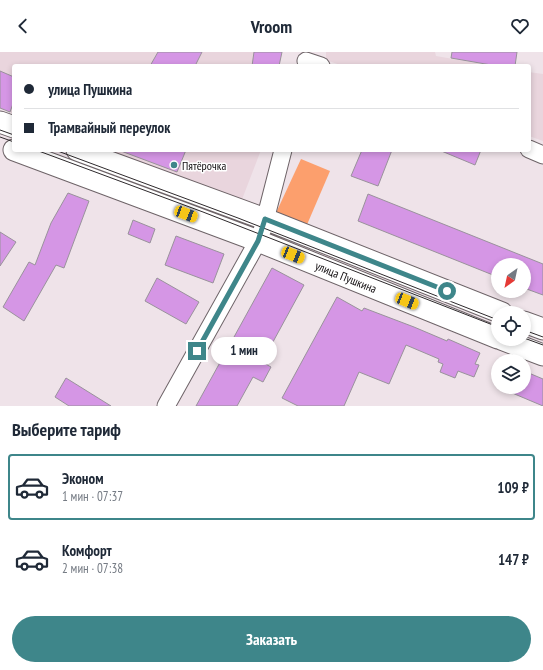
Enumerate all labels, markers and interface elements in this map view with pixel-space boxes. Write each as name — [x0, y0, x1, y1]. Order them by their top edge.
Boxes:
icon: back — [12, 15, 34, 37]
text: Vroom — [251, 15, 292, 38]
icon: heart — [509, 15, 531, 37]
text: улица Пушкина — [48, 80, 132, 99]
text: Трамвайный переулок — [48, 118, 170, 137]
place label: Пятёрочка — [182, 158, 226, 173]
marker: Пятёрочка — [169, 160, 179, 170]
car — [173, 204, 199, 224]
car — [280, 245, 306, 265]
street label: улица Пушкина — [313, 258, 379, 296]
north arrow — [491, 258, 531, 298]
map controls — [491, 258, 531, 394]
route start — [438, 282, 456, 300]
car — [394, 291, 420, 311]
button: locate — [491, 306, 531, 346]
callout: 1 мин — [211, 337, 277, 365]
route end — [188, 342, 206, 360]
text: 1 мин — [230, 342, 258, 359]
button: layers — [491, 354, 531, 394]
text: Выберите тариф — [12, 418, 121, 441]
icon: car — [14, 469, 50, 505]
text: Эконом — [62, 469, 103, 488]
text: 109 ₽ — [497, 478, 529, 497]
text: 1 мин · 07:37 — [62, 488, 123, 505]
icon: car — [14, 541, 50, 577]
text: Комфорт — [62, 541, 112, 560]
text: 147 ₽ — [498, 550, 529, 569]
text: 2 мин · 07:38 — [62, 560, 123, 577]
button: Заказать — [12, 616, 531, 662]

